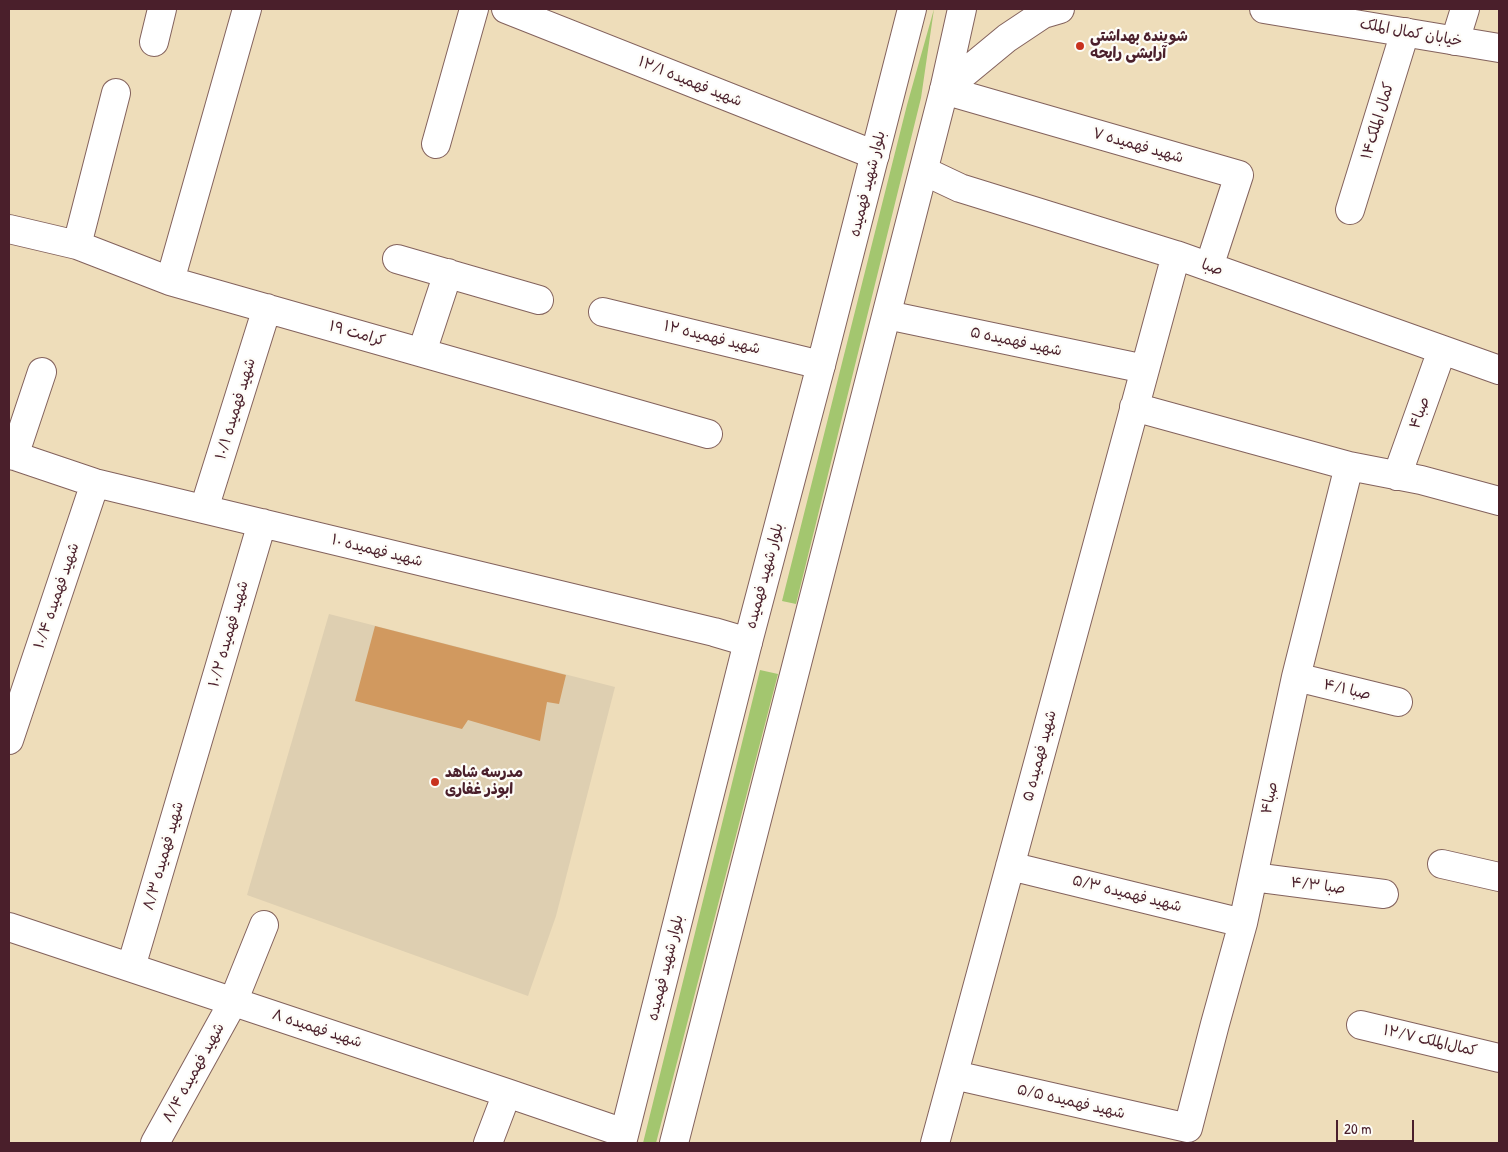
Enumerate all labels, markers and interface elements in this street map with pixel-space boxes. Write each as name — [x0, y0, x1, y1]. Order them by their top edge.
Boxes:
street label: خیابان کمال الملک — [1358, 15, 1464, 51]
place label: شوینده بهداشتی آرایشی رایحه — [1090, 28, 1188, 63]
marker: شوینده بهداشتی آرایشی رایحه — [1074, 40, 1086, 52]
street label: شهید فهمیده ۱۲/۱ — [635, 53, 745, 111]
street label: کمال الملک۱۴ — [1358, 80, 1398, 162]
street label: شهید فهمیده ۷ — [1090, 124, 1186, 168]
street label: بلوار شهید فهمیده — [846, 129, 890, 239]
street label: صبا — [1199, 256, 1225, 280]
street label: کرامت ۱۹ — [327, 317, 387, 351]
street label: شهید فهمیده ۱۲ — [662, 317, 762, 359]
street label: شهید فهمیده ۵ — [968, 323, 1064, 361]
street label: شهید فهمیده ۱۰/۱ — [212, 356, 260, 462]
street label: صبا۴ — [1406, 395, 1434, 431]
street label: بلوار شهید فهمیده — [742, 521, 788, 631]
street label: شهید فهمیده ۱۰ — [329, 531, 425, 571]
street label: شهید فهمیده ۱۰/۴ — [30, 541, 84, 651]
street label: شهید فهمیده ۱۰/۲ — [205, 579, 253, 689]
street label: صبا ۴/۱ — [1322, 676, 1372, 704]
street label: شهید فهمیده ۵ — [1019, 708, 1061, 804]
place label: مدرسه شاهد ابوذر غفاری — [445, 764, 523, 799]
marker: مدرسه شاهد ابوذر غفاری — [429, 776, 441, 788]
street label: صبا۴ — [1258, 780, 1282, 816]
street label: شهید فهمیده ۸/۳ — [140, 800, 188, 912]
street label: شهید فهمیده ۵/۳ — [1070, 872, 1184, 916]
street label: صبا ۴/۳ — [1290, 874, 1346, 898]
street label: بلوار شهید فهمیده — [644, 913, 688, 1023]
street label: شهید فهمیده ۸ — [270, 1006, 364, 1052]
street label: شهید فهمیده ۸/۴ — [159, 1020, 229, 1126]
street label: کمال‌الملک ۱۲/۷ — [1381, 1021, 1479, 1061]
street label: شهید فهمیده ۵/۵ — [1015, 1081, 1127, 1123]
scale bar — [1338, 1110, 1416, 1142]
text: 20 m — [1344, 1118, 1371, 1139]

